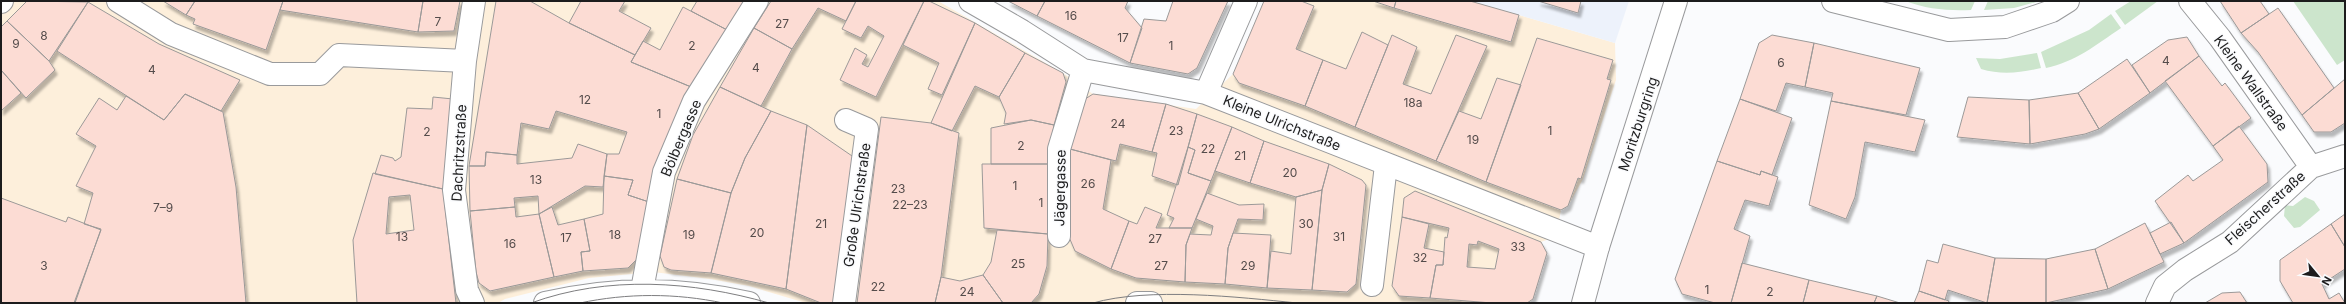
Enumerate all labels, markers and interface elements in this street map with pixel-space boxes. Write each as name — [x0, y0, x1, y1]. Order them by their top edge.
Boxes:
house number: 16 — [1065, 8, 1077, 23]
house number: 7 — [435, 14, 442, 29]
house number: 27 — [775, 16, 789, 31]
house number: 8 — [40, 28, 48, 43]
house number: 17 — [1117, 30, 1129, 45]
street label: Kleine Wallstraße — [2211, 31, 2292, 134]
house number: 9 — [12, 36, 20, 51]
house number: 2 — [688, 38, 696, 53]
house number: 1 — [1169, 38, 1173, 53]
house number: 4 — [2162, 53, 2170, 68]
house number: 6 — [1777, 55, 1785, 70]
house number: 4 — [752, 60, 760, 75]
house number: 4 — [148, 62, 156, 77]
street label: Moritzburgring — [1614, 74, 1661, 173]
street label: Kleine Ulrichstraße — [1221, 91, 1344, 154]
house number: 12 — [579, 92, 591, 107]
house number: 18a — [1403, 95, 1423, 110]
street label: Bölbergasse — [657, 97, 704, 179]
street label: Dachritzstraße — [447, 104, 470, 202]
house number: 1 — [657, 106, 661, 121]
house number: 24 — [1111, 116, 1126, 131]
house number: 23 — [1169, 123, 1183, 138]
house number: 1 — [1548, 123, 1552, 138]
house number: 2 — [423, 124, 431, 139]
house number: 19 — [1467, 132, 1479, 147]
house number: 2 — [1017, 138, 1025, 153]
house number: 22 — [1201, 141, 1215, 156]
street label: Große Ulrichstraße — [839, 142, 874, 268]
house number: 21 — [1234, 148, 1246, 163]
street label: Jägergasse — [1050, 149, 1069, 227]
house number: 20 — [1283, 165, 1297, 180]
street label: Fleischerstraße — [2221, 167, 2308, 248]
house number: 13 — [530, 172, 542, 187]
house number: 26 — [1081, 176, 1095, 191]
house number: 1 — [1013, 178, 1017, 193]
house number: 23 — [891, 181, 905, 196]
house number: 1 — [1039, 195, 1043, 210]
house number: 22–23 — [892, 197, 928, 212]
house number: 7–9 — [153, 200, 173, 215]
house number: 21 — [815, 216, 827, 231]
house number: 30 — [1299, 216, 1313, 231]
house number: 20 — [750, 225, 764, 240]
house number: 18 — [609, 227, 621, 242]
house number: 19 — [683, 227, 695, 242]
house number: 13 — [396, 229, 408, 244]
house number: 31 — [1333, 229, 1345, 244]
house number: 17 — [560, 230, 572, 245]
house number: 27 — [1148, 231, 1162, 246]
house number: 16 — [504, 236, 516, 251]
house number: 33 — [1511, 239, 1525, 254]
house number: 32 — [1413, 250, 1427, 265]
house number: 25 — [1011, 256, 1025, 271]
north arrow — [2298, 256, 2338, 296]
house number: 3 — [40, 258, 48, 273]
house number: 27 — [1154, 258, 1168, 273]
house number: 29 — [1241, 258, 1255, 273]
text: N — [2319, 274, 2335, 288]
house number: 22 — [871, 279, 885, 294]
house number: 1 — [1705, 282, 1709, 297]
house number: 24 — [960, 284, 975, 299]
house number: 2 — [1766, 284, 1774, 299]

